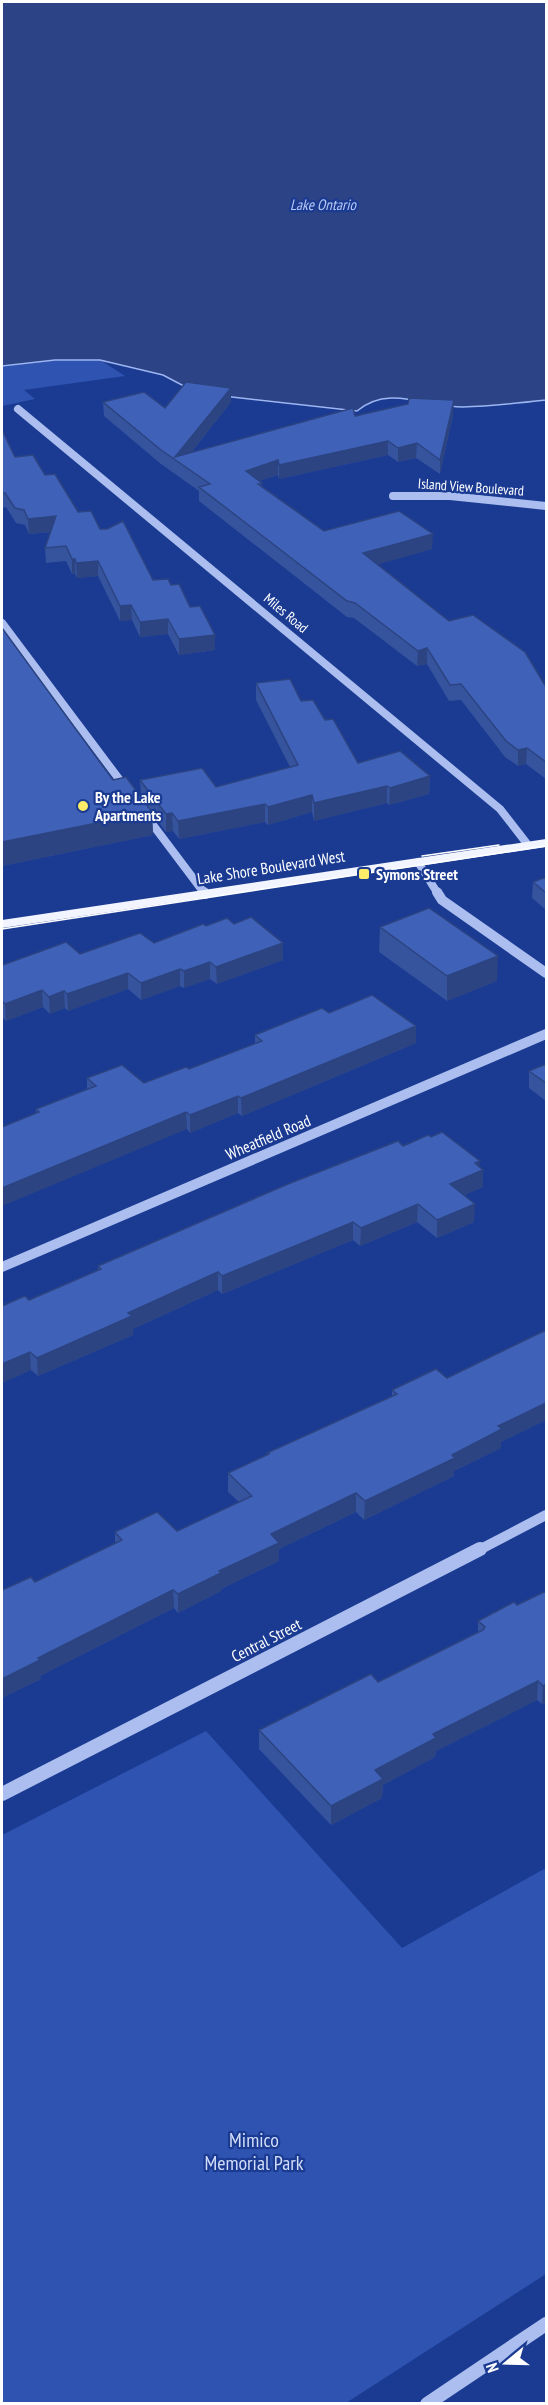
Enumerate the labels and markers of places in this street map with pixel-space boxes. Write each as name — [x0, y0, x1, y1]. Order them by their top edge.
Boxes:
place label: By the Lake Apartments — [94, 787, 162, 825]
marker: By the Lake Apartments — [76, 799, 90, 813]
place label: Symons Street — [376, 864, 458, 884]
marker: Symons Street — [357, 867, 371, 881]

